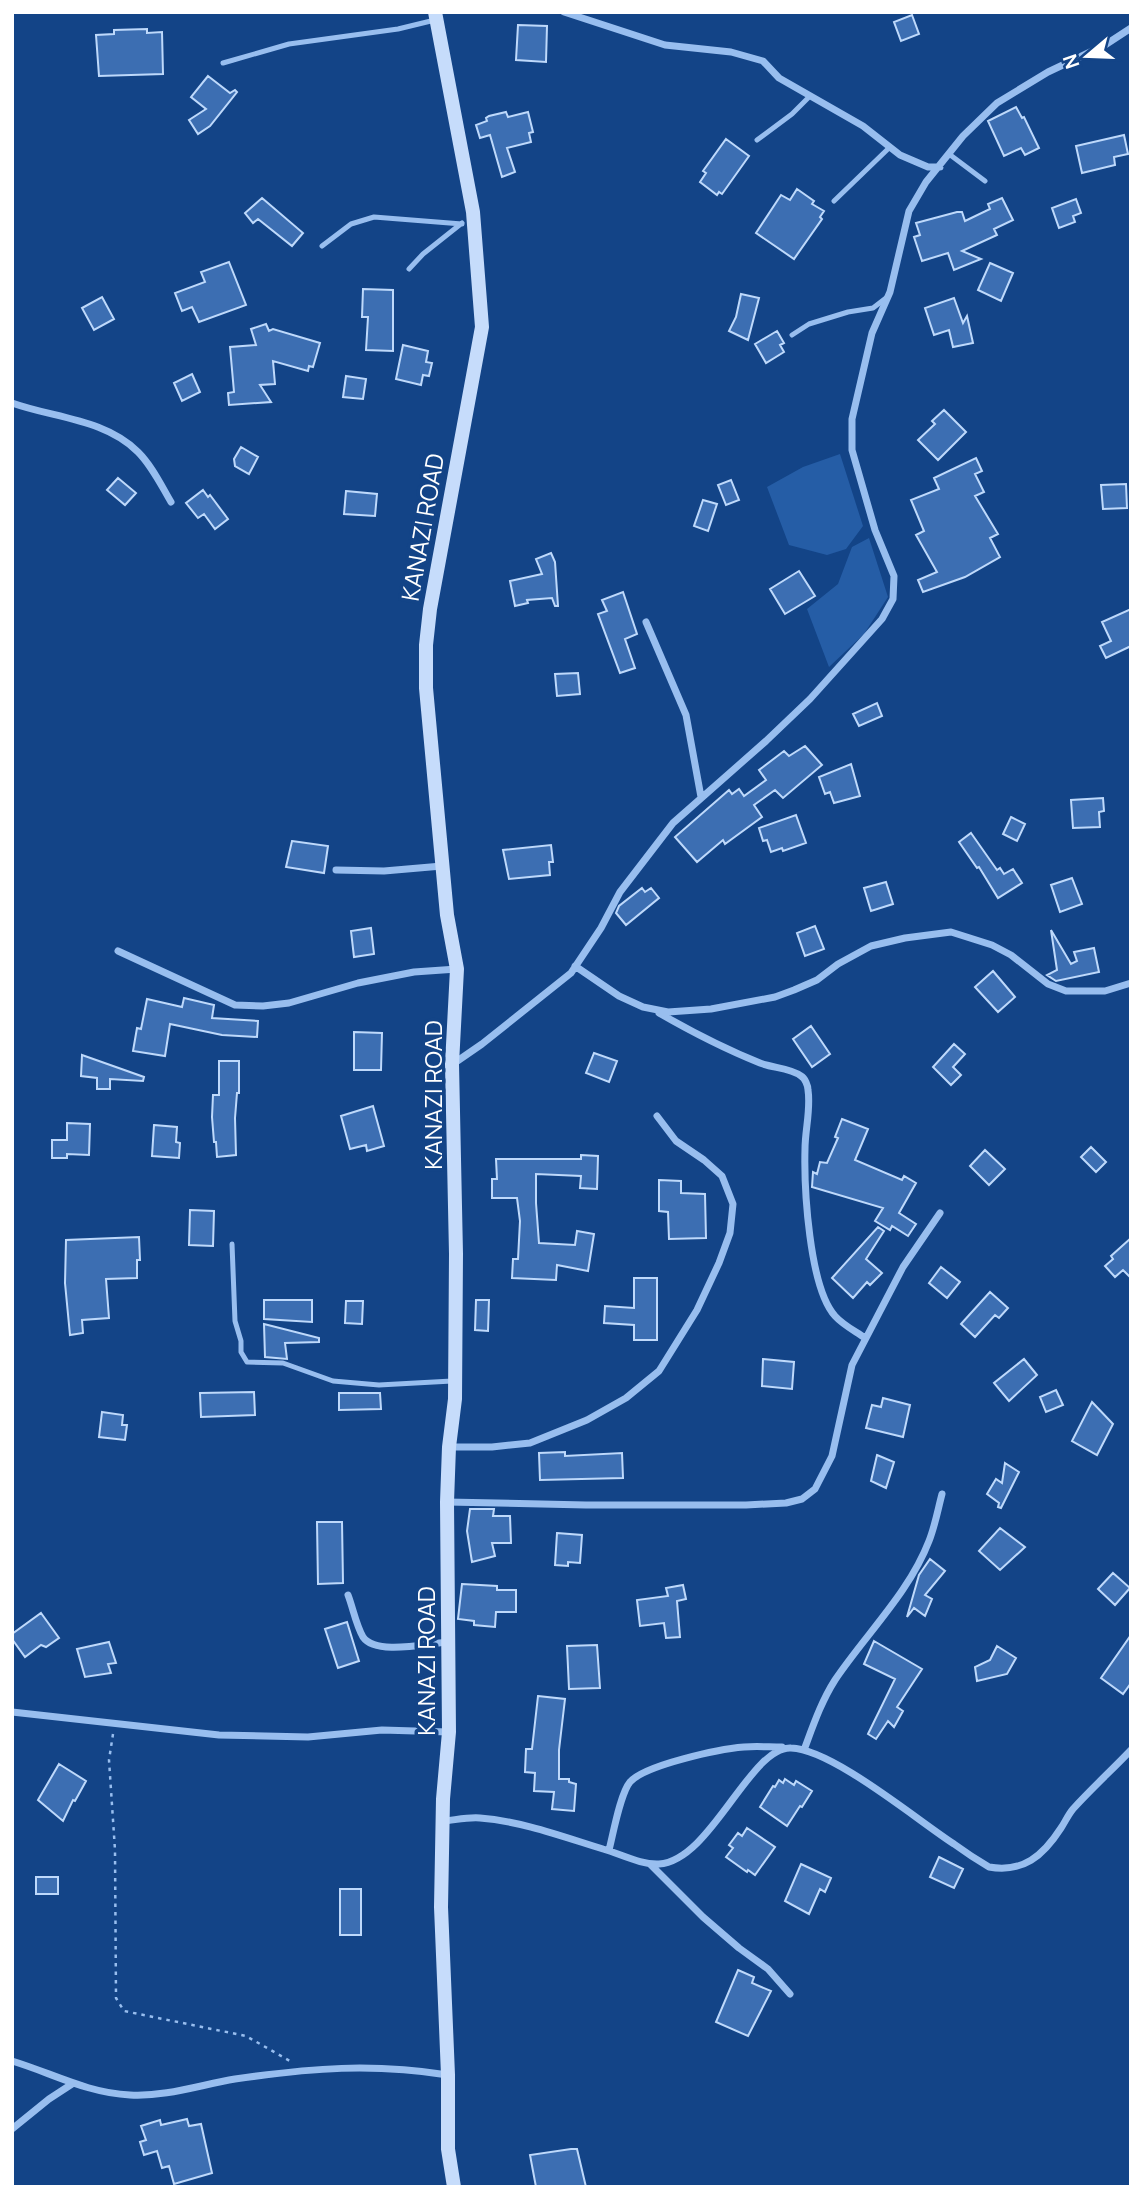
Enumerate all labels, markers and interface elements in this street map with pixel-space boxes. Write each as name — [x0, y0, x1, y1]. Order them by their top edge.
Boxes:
north arrow — [1052, 21, 1122, 91]
text: N — [1056, 51, 1085, 72]
street label: KANAZI ROAD — [393, 450, 451, 604]
street label: KANAZI ROAD — [416, 1020, 449, 1170]
street label: KANAZI ROAD — [409, 1586, 442, 1736]

